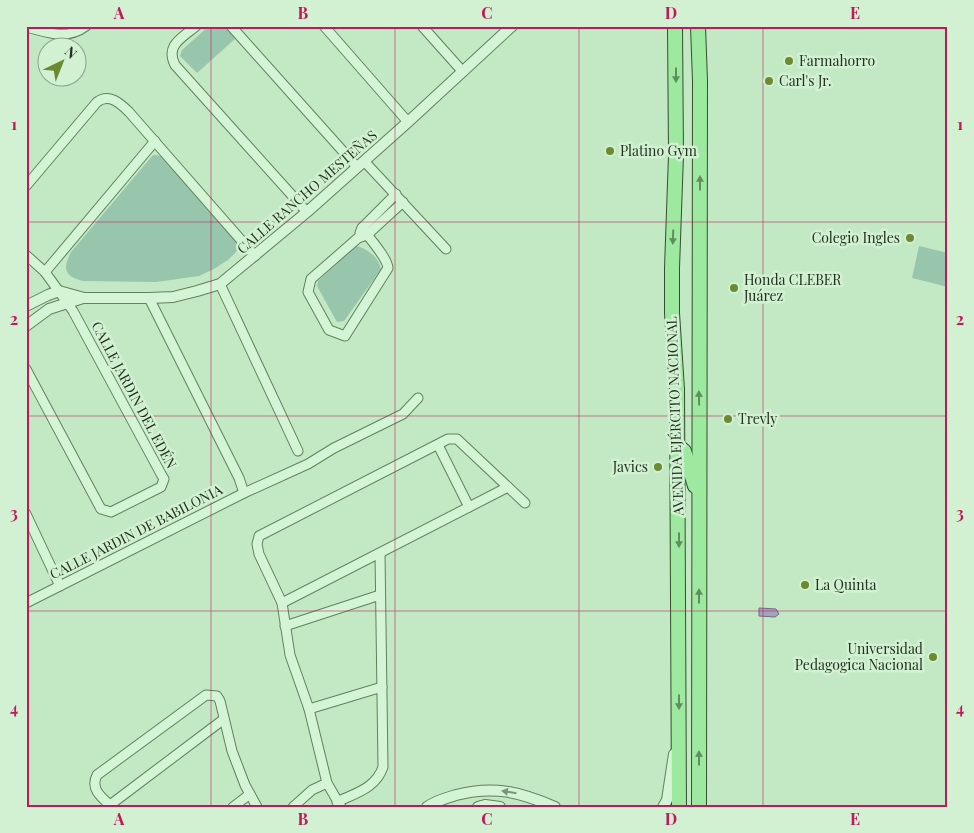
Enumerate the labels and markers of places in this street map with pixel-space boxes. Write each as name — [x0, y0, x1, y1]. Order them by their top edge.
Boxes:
place label: Farmahorro — [799, 51, 875, 70]
marker: Farmahorro — [783, 55, 795, 67]
place label: Carl's Jr. — [779, 71, 832, 90]
marker: Carl's Jr. — [763, 75, 775, 87]
place label: Platino Gym — [620, 141, 697, 160]
marker: Platino Gym — [604, 145, 616, 157]
place label: Colegio Ingles — [812, 228, 900, 247]
marker: Colegio Ingles — [904, 232, 916, 244]
place label: Honda CLEBER Juárez — [743, 270, 842, 305]
marker: Honda CLEBER Juárez — [728, 282, 740, 294]
place label: Trevly — [738, 409, 777, 428]
marker: Trevly — [722, 413, 734, 425]
place label: Javics — [612, 457, 648, 476]
marker: Javics — [652, 461, 664, 473]
place label: La Quinta — [815, 575, 876, 594]
marker: La Quinta — [799, 579, 811, 591]
place label: Universidad Pedagogica Nacional — [795, 639, 923, 674]
marker: Universidad Pedagogica Nacional — [927, 651, 939, 663]

